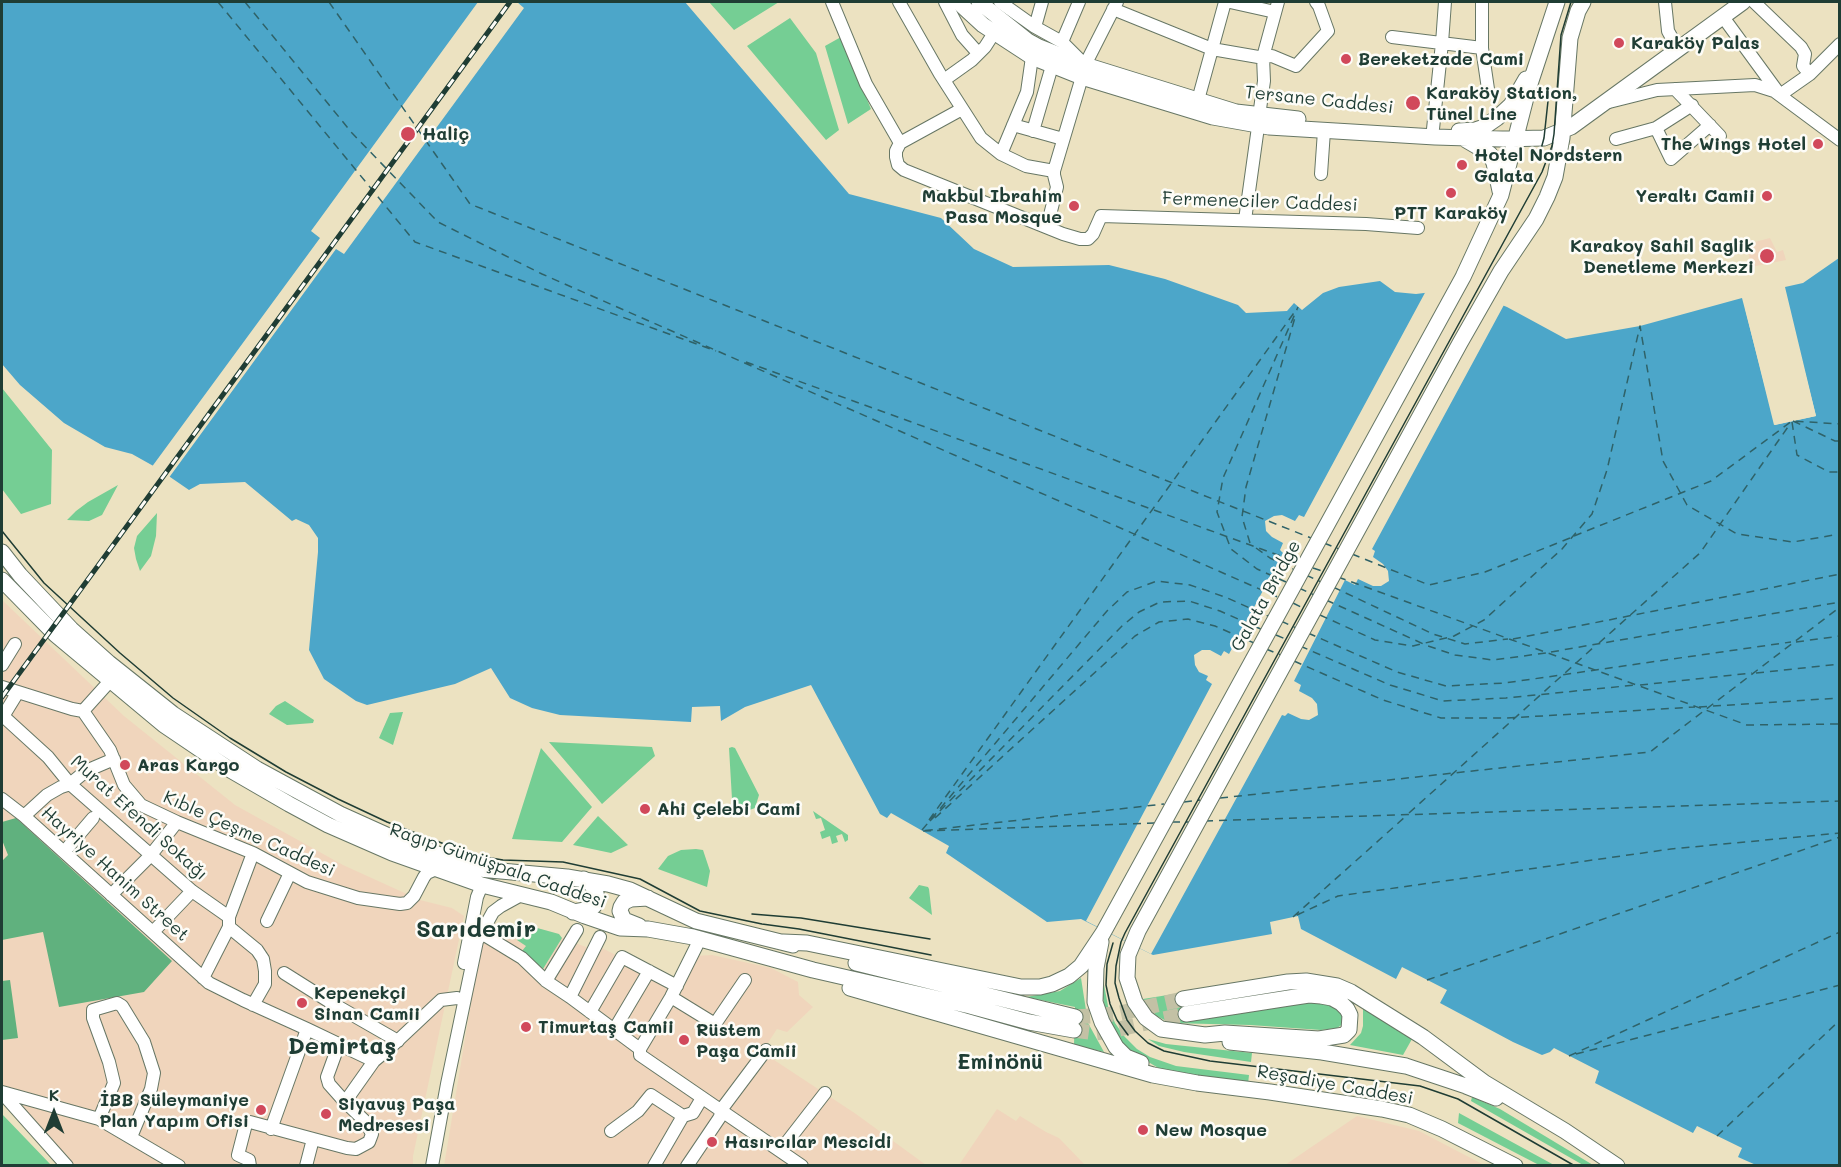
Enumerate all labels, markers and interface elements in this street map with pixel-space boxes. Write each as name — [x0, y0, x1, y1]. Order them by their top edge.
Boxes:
place label: Karaköy Palas — [1631, 32, 1760, 54]
marker: Karaköy Palas — [1612, 36, 1626, 50]
place label: Bereketzade Cami — [1358, 48, 1524, 70]
marker: Bereketzade Cami — [1339, 52, 1353, 66]
street label: Tersane Caddesi — [1244, 81, 1394, 119]
place label: Karaköy Station, Tünel Line — [1426, 82, 1577, 124]
marker: Karaköy Station, Tünel Line — [1404, 94, 1422, 112]
place label: Haliç — [422, 123, 469, 145]
marker: Haliç — [399, 125, 417, 143]
place label: The Wings Hotel — [1661, 133, 1806, 155]
marker: The Wings Hotel — [1811, 137, 1825, 151]
place label: Hotel Nordstern Galata — [1474, 144, 1622, 186]
marker: Hotel Nordstern Galata — [1455, 158, 1469, 172]
place label: Makbul Ibrahim Pasa Mosque — [922, 185, 1062, 228]
place label: Yeraltı Camii — [1636, 185, 1755, 207]
marker: PTT Karaköy — [1444, 186, 1458, 200]
street label: Fermeneciler Caddesi — [1162, 188, 1358, 216]
marker: Yeraltı Camii — [1760, 189, 1774, 203]
marker: Makbul Ibrahim Pasa Mosque — [1067, 199, 1081, 213]
place label: PTT Karaköy — [1394, 202, 1508, 224]
place label: Karakoy Sahil Saglik Denetleme Merkezi — [1570, 235, 1754, 278]
marker: Karakoy Sahil Saglik Denetleme Merkezi — [1758, 247, 1776, 265]
street label: Galata Bridge — [1227, 537, 1305, 655]
street label: Murat Efendi Sokağı — [66, 751, 212, 885]
place label: Aras Kargo — [137, 754, 239, 776]
marker: Aras Kargo — [118, 758, 132, 772]
street label: Kıble Çeşme Caddesi — [160, 786, 338, 882]
place label: Ahi Çelebi Cami — [657, 798, 801, 820]
street label: Hayriye Hanim Street — [37, 802, 193, 946]
marker: Ahi Çelebi Cami — [638, 802, 652, 816]
street label: Ragıp Gümüşpala Caddesi — [387, 819, 609, 913]
district label: Sarıdemir — [416, 916, 536, 944]
place label: Kepenekçi Sinan Camii — [314, 982, 420, 1024]
marker: Kepenekçi Sinan Camii — [295, 996, 309, 1010]
place label: Timurtaş Camii — [538, 1016, 674, 1038]
place label: Rüstem Paşa Camii — [696, 1019, 797, 1062]
marker: Timurtaş Camii — [519, 1020, 533, 1034]
district label: Demirtaş — [288, 1033, 396, 1061]
marker: Rüstem Paşa Camii — [677, 1033, 691, 1047]
district label: Eminönü — [957, 1050, 1043, 1076]
street label: Reşadiye Caddesi — [1255, 1061, 1415, 1109]
north arrow — [24, 1083, 84, 1143]
text: K — [49, 1084, 59, 1105]
place label: İBB Süleymaniye Plan Yapım Ofisi — [99, 1089, 249, 1132]
place label: Siyavuş Paşa Medresesi — [338, 1093, 455, 1136]
marker: İBB Süleymaniye Plan Yapım Ofisi — [254, 1103, 268, 1117]
marker: Siyavuş Paşa Medresesi — [319, 1107, 333, 1121]
place label: New Mosque — [1155, 1119, 1267, 1141]
marker: New Mosque — [1136, 1123, 1150, 1137]
place label: Hasırcılar Mescidi — [724, 1131, 892, 1153]
marker: Hasırcılar Mescidi — [705, 1135, 719, 1149]

